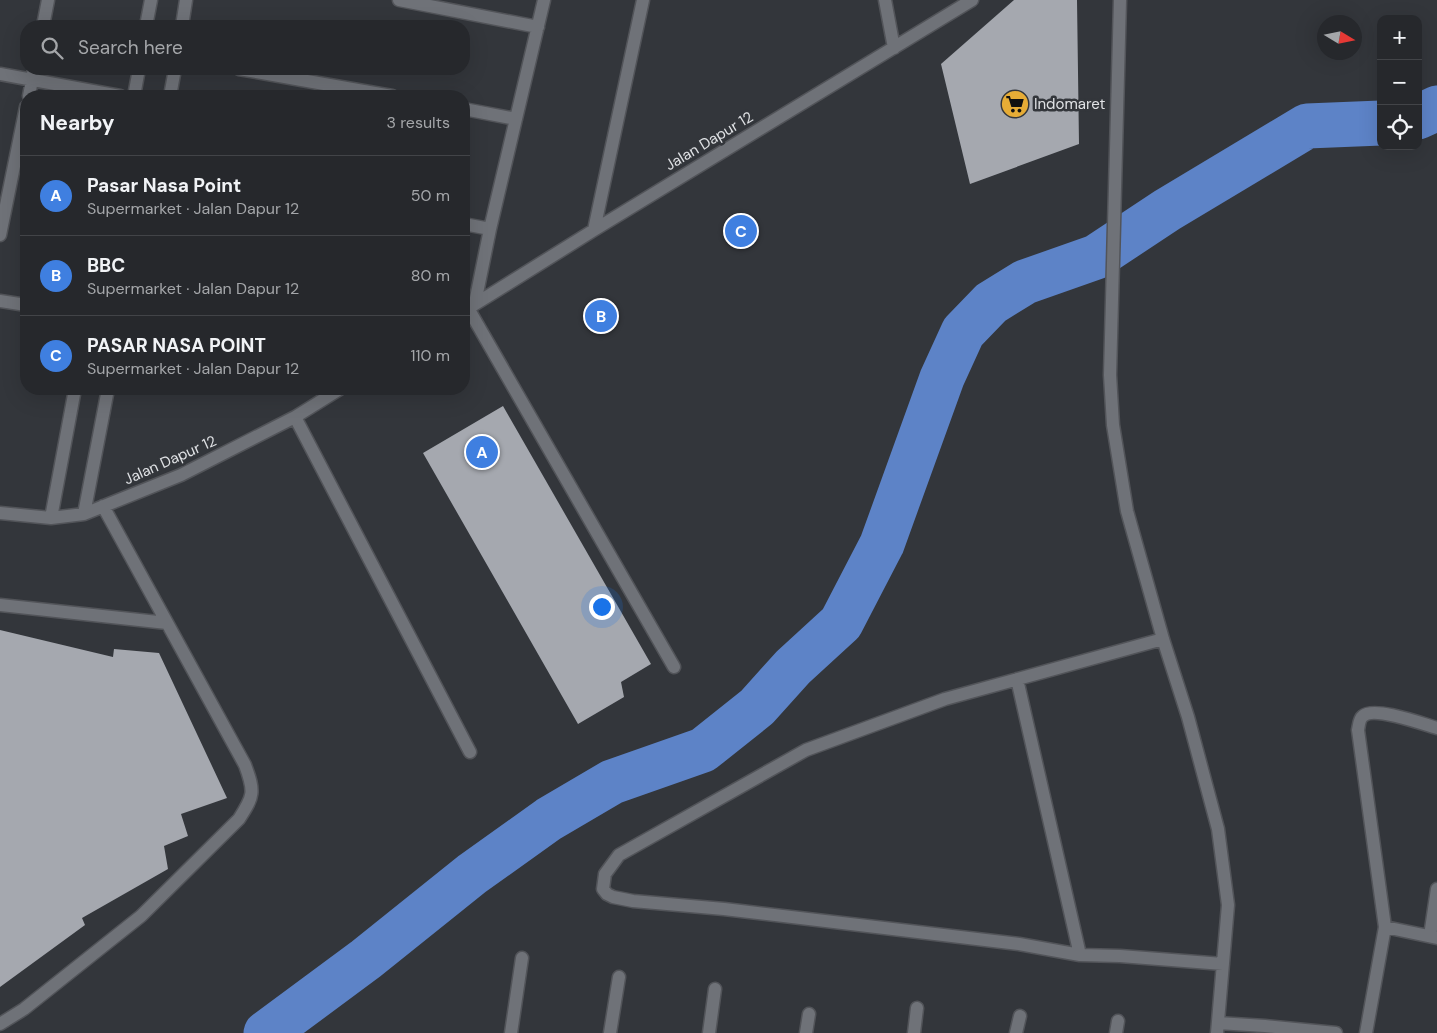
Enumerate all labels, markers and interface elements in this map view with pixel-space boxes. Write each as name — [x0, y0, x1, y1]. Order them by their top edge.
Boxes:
north arrow — [1317, 15, 1362, 60]
map controls — [1377, 15, 1422, 150]
button: + — [1377, 15, 1422, 60]
search box — [20, 20, 470, 75]
icon: search — [38, 34, 66, 62]
text: Search here — [78, 35, 183, 60]
button: − — [1377, 60, 1422, 105]
supermarket icon: Indomaret — [1000, 89, 1030, 119]
place label: Indomaret — [1034, 94, 1105, 114]
button: locate — [1377, 105, 1422, 150]
street label: Jalan Dapur 12 — [661, 107, 757, 175]
text: Nearby — [40, 109, 114, 137]
text: 3 results — [387, 112, 450, 133]
text: Pasar Nasa Point — [87, 173, 241, 198]
text: A — [50, 185, 62, 206]
text: 50 m — [411, 185, 450, 206]
text: Supermarket · Jalan Dapur 12 — [87, 198, 299, 219]
pin: C — [725, 212, 757, 250]
text: BBC — [87, 253, 125, 278]
text: B — [51, 265, 61, 286]
text: 80 m — [411, 265, 450, 286]
text: Supermarket · Jalan Dapur 12 — [87, 278, 299, 299]
pin: B — [585, 297, 617, 335]
text: PASAR NASA POINT — [87, 333, 266, 358]
text: C — [50, 345, 62, 366]
text: 110 m — [411, 345, 450, 366]
text: Supermarket · Jalan Dapur 12 — [87, 358, 299, 379]
street label: Jalan Dapur 12 — [121, 431, 219, 489]
pin: A — [466, 433, 498, 471]
your location — [589, 594, 615, 620]

